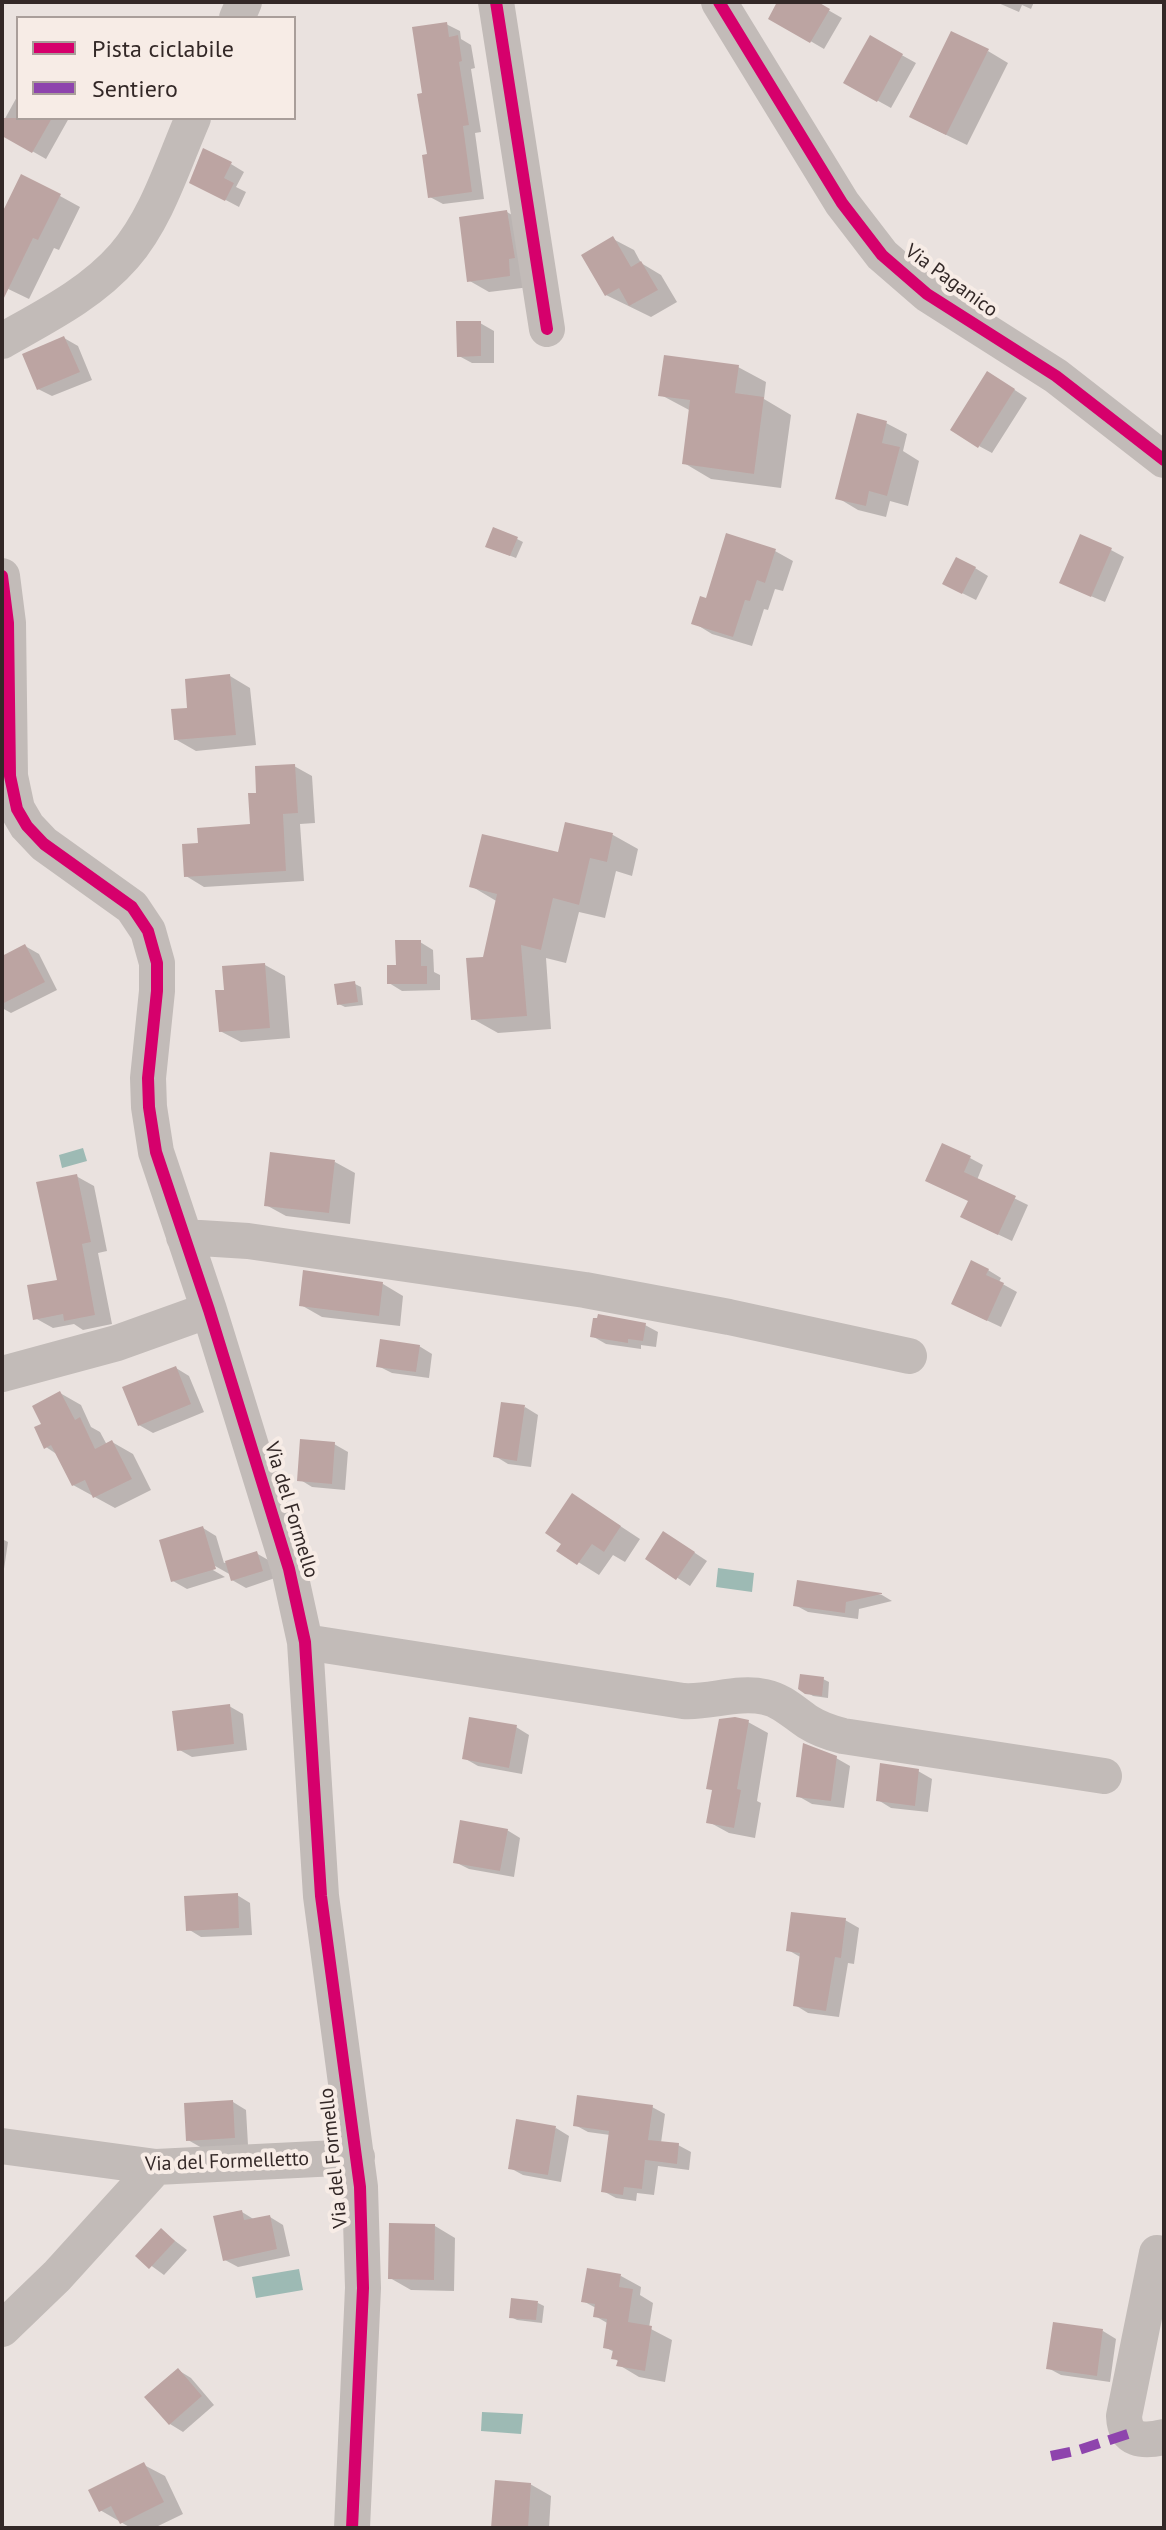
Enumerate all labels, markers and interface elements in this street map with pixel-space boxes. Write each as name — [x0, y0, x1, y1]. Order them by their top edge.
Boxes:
legend — [16, 16, 296, 120]
text: Pista ciclabile — [92, 33, 234, 64]
text: Sentiero — [92, 73, 178, 104]
street label: Via Paganico — [900, 239, 1002, 323]
street label: Via del Formello — [259, 1439, 323, 1581]
street label: Via del Formello — [315, 2087, 353, 2229]
street label: Via del Formelletto — [145, 2147, 309, 2177]

